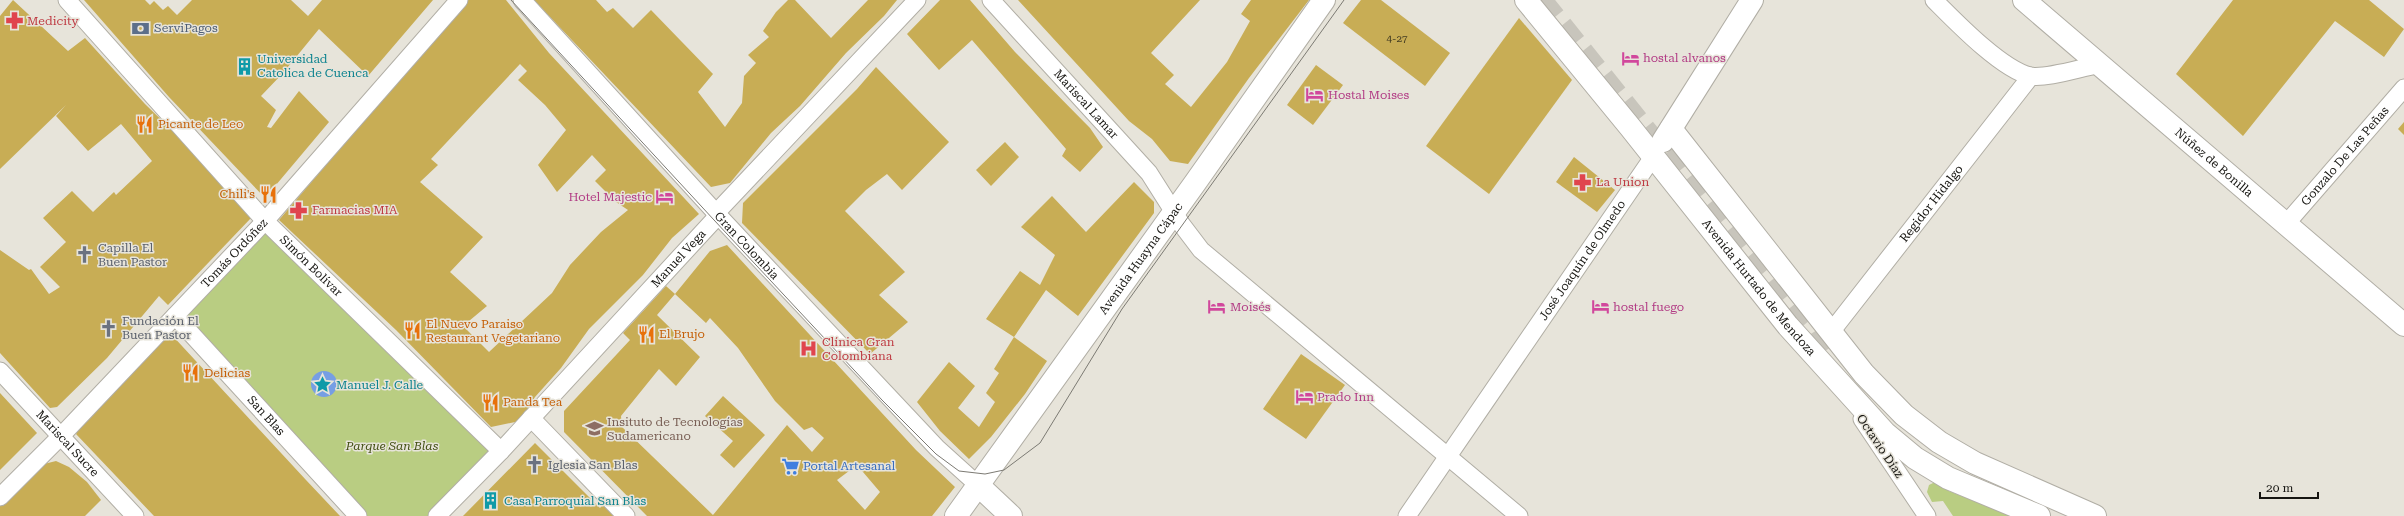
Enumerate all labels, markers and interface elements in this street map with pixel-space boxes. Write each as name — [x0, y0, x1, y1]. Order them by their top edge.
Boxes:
pharmacy icon: Medicity — [4, 11, 24, 31]
place label: Medicity — [27, 14, 80, 28]
bank icon: ServiPagos — [131, 18, 151, 38]
place label: ServiPagos — [154, 21, 218, 35]
house number: 4-27 — [1386, 33, 1408, 44]
hotel icon: hostal alvanos — [1620, 48, 1640, 68]
place label: hostal alvanos — [1643, 51, 1726, 65]
place label: Universidad Catolica de Cuenca — [257, 52, 369, 80]
building icon: Universidad Catolica de Cuenca — [234, 56, 254, 76]
street label: Mariscal Lamar — [1051, 67, 1121, 142]
hotel icon: Hostal Moises — [1305, 85, 1325, 105]
place label: Hostal Moises — [1328, 88, 1409, 102]
street label: Gonzalo De Las Peñas — [2298, 103, 2392, 209]
restaurant icon: Picante de Leo — [135, 114, 155, 134]
place label: Picante de Leo — [158, 117, 243, 131]
street label: Núñez de Bonilla — [2172, 125, 2256, 200]
street label: Regidor Hidalgo — [1897, 162, 1966, 245]
pharmacy icon: La Union — [1573, 172, 1593, 192]
place label: La Union — [1596, 175, 1649, 189]
restaurant icon: Chili's — [258, 184, 278, 204]
place label: Chili's — [219, 187, 255, 201]
hotel icon: Hotel Majestic — [655, 187, 675, 207]
place label: Hotel Majestic — [568, 190, 652, 204]
street label: José Joaquín de Olmedo — [1536, 198, 1628, 323]
pharmacy icon: Farmacias MIA — [289, 200, 309, 220]
street label: Avenida Huayna Cápac — [1096, 200, 1186, 317]
place label: Farmacias MIA — [312, 203, 398, 217]
street label: Gran Colombia — [712, 209, 782, 283]
street label: Tomás Ordóñez — [198, 216, 271, 291]
street label: Avenida Hurtado de Mendoza — [1699, 217, 1819, 359]
street label: Manuel Vega — [648, 226, 709, 290]
street label: Simón Bolívar — [277, 232, 345, 299]
place label: Capilla El Buen Pastor — [98, 241, 167, 269]
church icon: Capilla El Buen Pastor — [75, 245, 95, 265]
hotel icon: Moisés — [1207, 297, 1227, 317]
hotel icon: hostal fuego — [1590, 297, 1610, 317]
place label: Moisés — [1230, 300, 1271, 314]
place label: hostal fuego — [1613, 300, 1684, 314]
place label: Fundación El Buen Pastor — [122, 314, 199, 342]
place label: El Nuevo Paraiso Restaurant Vegetariano — [426, 317, 560, 345]
church icon: Fundación El Buen Pastor — [99, 318, 119, 338]
restaurant icon: El Nuevo Paraiso Restaurant Vegetariano — [403, 321, 423, 341]
restaurant icon: El Brujo — [636, 324, 656, 344]
place label: El Brujo — [659, 327, 705, 341]
place label: Clínica Gran Colombiana — [822, 335, 895, 363]
hospital icon: Clínica Gran Colombiana — [799, 339, 819, 359]
restaurant icon: Delicias — [181, 363, 201, 383]
place label: Delicias — [204, 366, 250, 380]
place icon: Manuel J. Calle — [313, 375, 333, 395]
place label: Manuel J. Calle — [336, 378, 424, 392]
hotel icon: Prado Inn — [1294, 387, 1314, 407]
place label: Prado Inn — [1317, 390, 1374, 404]
restaurant icon: Panda Tea — [480, 392, 500, 412]
street label: San Blas — [244, 393, 288, 439]
place label: Panda Tea — [503, 395, 563, 409]
street label: Mariscal Sucre — [33, 407, 102, 480]
street label: Octavio Díaz — [1854, 412, 1907, 481]
place label: Insituto de Tecnologías Sudamericano — [607, 415, 743, 443]
school or university icon: Insituto de Tecnologías Sudamericano — [584, 419, 604, 439]
park label: Parque San Blas — [345, 439, 439, 453]
church icon: Iglesia San Blas — [525, 455, 545, 475]
supermarket icon: Portal Artesanal — [780, 456, 800, 476]
place label: Iglesia San Blas — [548, 458, 638, 472]
place label: Portal Artesanal — [803, 459, 895, 473]
scale bar — [2260, 474, 2318, 500]
text: 20 m — [2266, 481, 2293, 495]
building icon: Casa Parroquial San Blas — [481, 491, 501, 511]
place label: Casa Parroquial San Blas — [504, 494, 647, 508]

